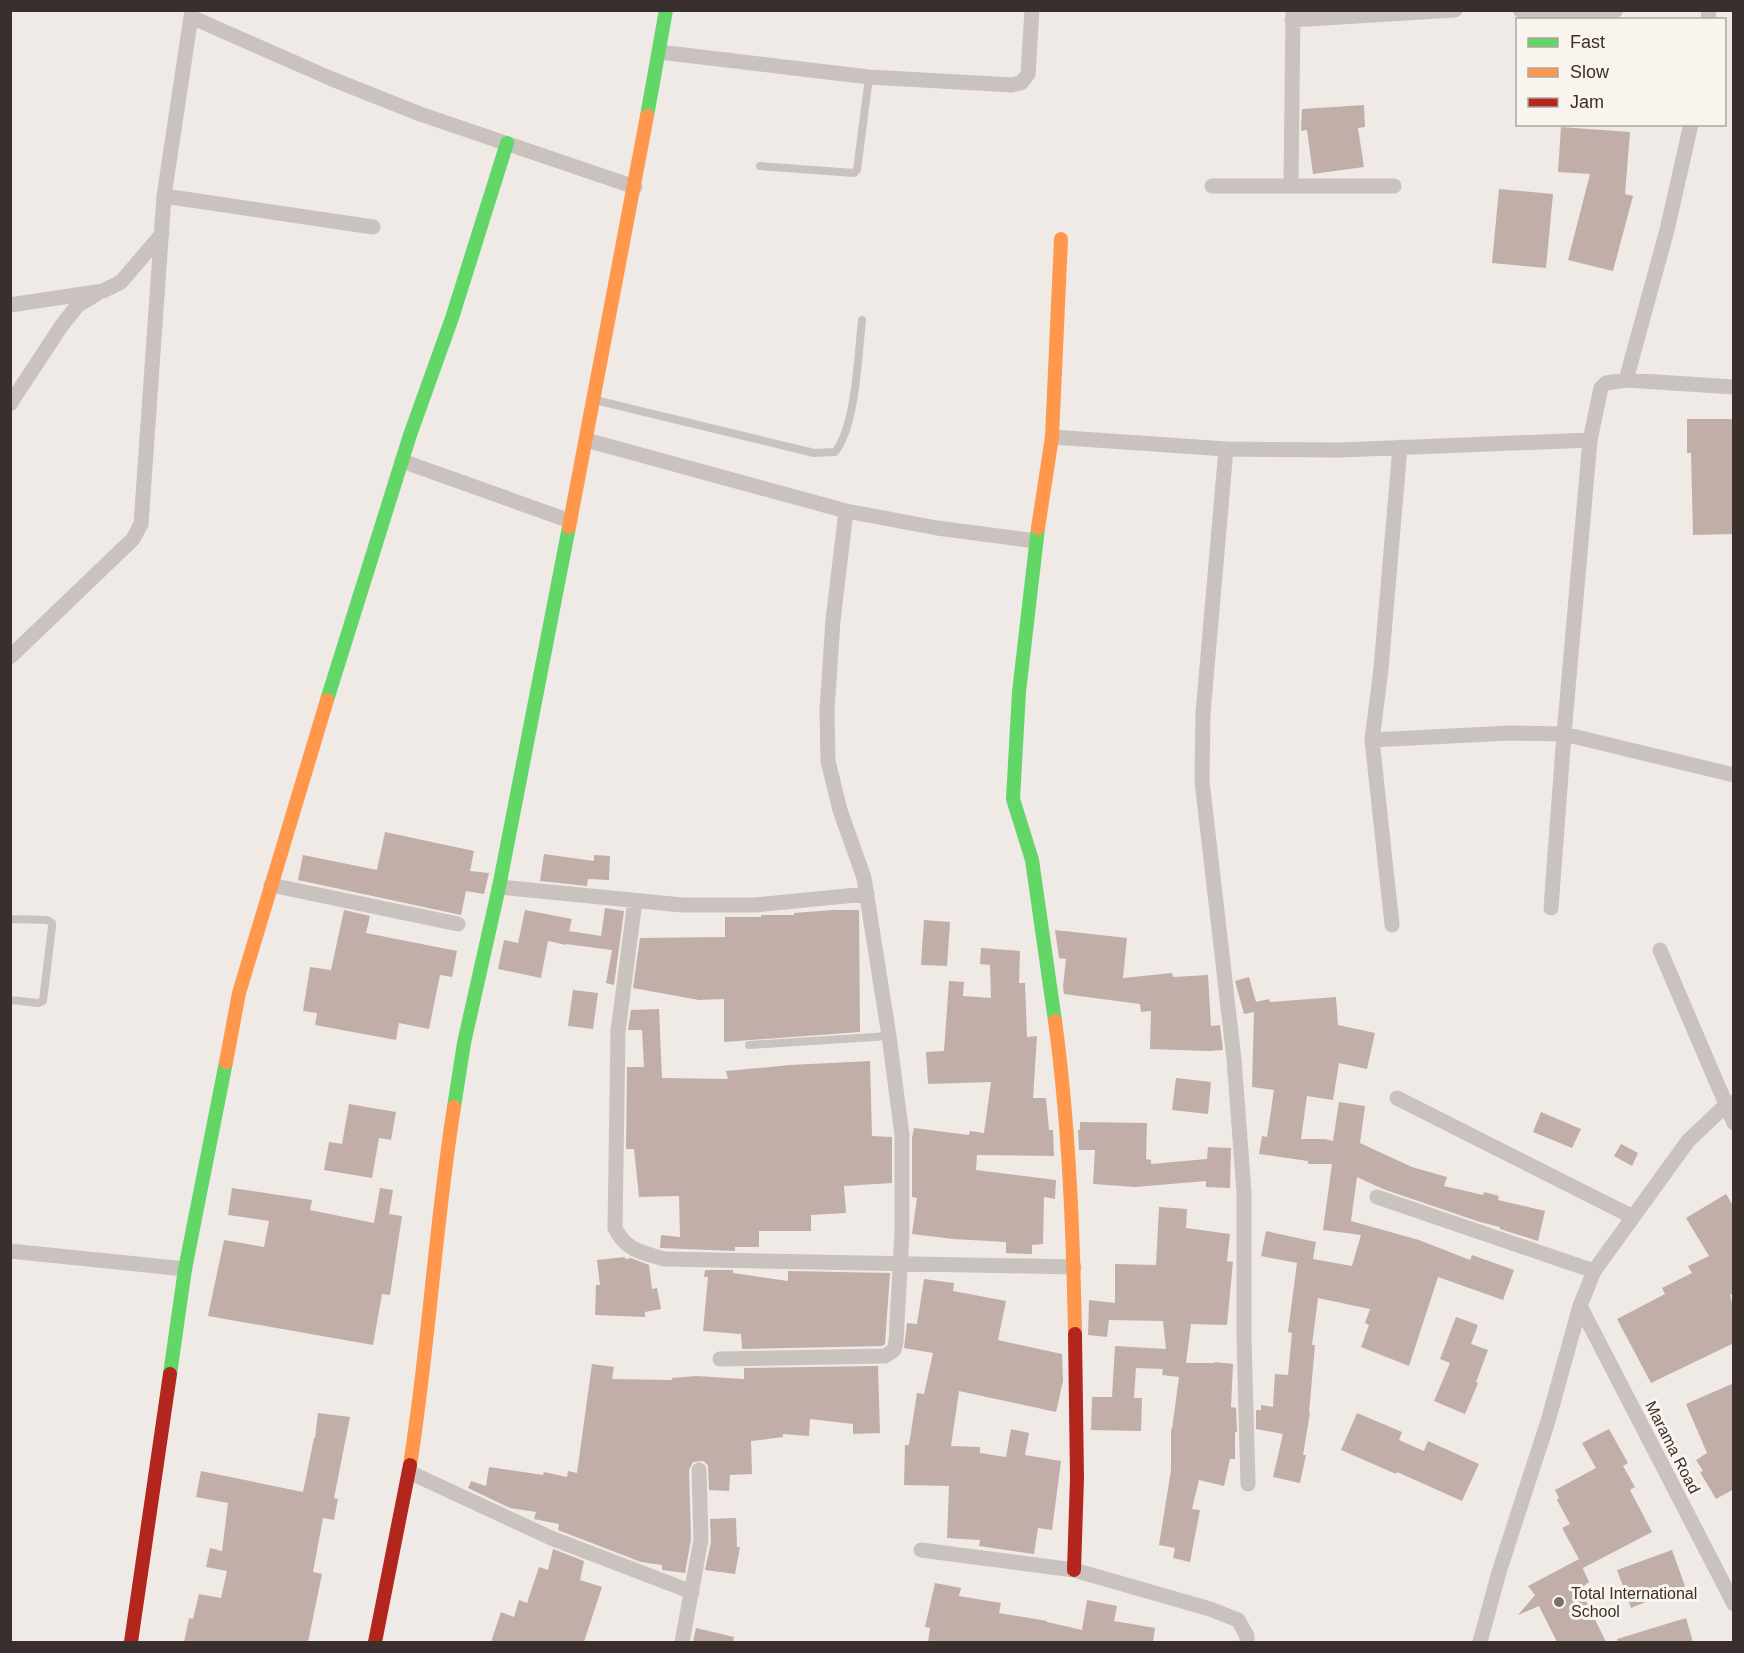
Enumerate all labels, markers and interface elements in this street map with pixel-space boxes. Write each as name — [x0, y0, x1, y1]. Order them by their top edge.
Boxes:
legend — [1516, 18, 1726, 126]
text: Fast — [1570, 32, 1605, 52]
text: Slow — [1570, 62, 1610, 82]
text: Jam — [1570, 92, 1604, 112]
street label: Marama Road — [1642, 1398, 1703, 1496]
place label: Total International School — [1571, 1585, 1697, 1620]
marker: Total International School — [1552, 1595, 1566, 1609]

